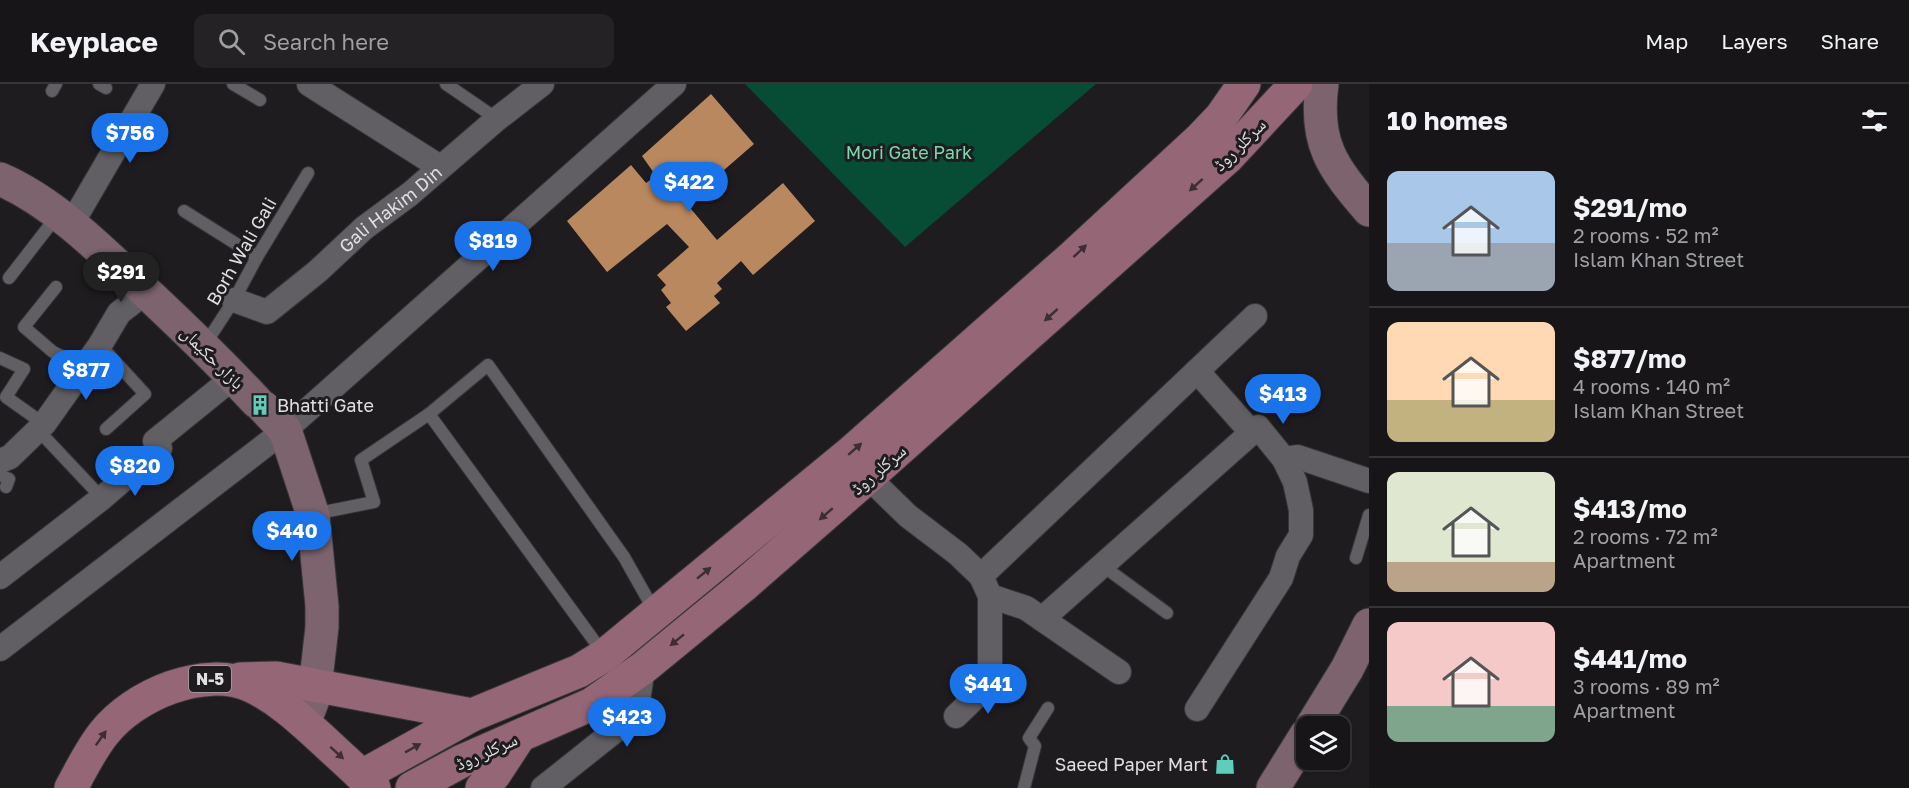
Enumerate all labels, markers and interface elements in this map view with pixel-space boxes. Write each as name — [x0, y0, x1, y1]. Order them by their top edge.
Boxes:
search box — [194, 14, 614, 68]
text: Keyplace — [30, 25, 158, 58]
icon: search — [215, 25, 248, 58]
text: Search here — [263, 28, 389, 55]
text: Map — [1645, 28, 1688, 54]
text: Layers — [1721, 28, 1788, 54]
text: Share — [1821, 28, 1879, 54]
icon: filters — [1858, 104, 1891, 137]
text: 10 homes — [1387, 105, 1508, 136]
pin: $756 — [94, 113, 166, 164]
street label: سرکلر روڈ — [1208, 113, 1270, 175]
text: $756 — [105, 120, 155, 144]
park label: Mori Gate Park — [846, 141, 972, 163]
street label: Gali Hakim Din — [334, 161, 446, 257]
pin: $422 — [653, 162, 725, 213]
text: $422 — [664, 169, 714, 193]
one-way arrow — [1189, 178, 1204, 191]
text: $291/mo — [1573, 192, 1687, 223]
street label: Borh Wali Gali — [201, 193, 281, 309]
icon: home — [1435, 195, 1507, 267]
pin: $819 — [457, 221, 529, 272]
text: 2 rooms · 52 m² — [1573, 223, 1719, 247]
text: $819 — [468, 228, 518, 252]
one-way arrow — [1072, 245, 1087, 258]
text: Islam Khan Street — [1573, 247, 1744, 271]
pin: $291 — [85, 252, 157, 303]
text: $291 — [97, 259, 145, 283]
one-way arrow — [1043, 308, 1058, 322]
street label: بازار حکیماں — [176, 321, 249, 394]
text: $877/mo — [1573, 343, 1686, 374]
icon: home — [1435, 346, 1507, 418]
pin: $877 — [50, 350, 122, 401]
text: $877 — [62, 357, 110, 381]
pin: $413 — [1247, 374, 1319, 425]
text: 4 rooms · 140 m² — [1573, 374, 1730, 398]
text: $413 — [1259, 381, 1307, 405]
building icon: Bhatti Gate — [248, 393, 272, 417]
place label: Bhatti Gate — [277, 394, 374, 416]
text: Islam Khan Street — [1573, 398, 1744, 422]
street label: سرکلر روڈ — [846, 439, 910, 499]
one-way arrow — [847, 443, 862, 456]
pin: $820 — [99, 446, 171, 497]
text: $820 — [109, 453, 161, 477]
text: $413/mo — [1573, 493, 1687, 524]
icon: home — [1435, 496, 1507, 568]
one-way arrow — [819, 507, 834, 520]
pin: $440 — [256, 511, 328, 562]
text: $440 — [266, 518, 318, 542]
text: 2 rooms · 72 m² — [1573, 524, 1718, 548]
text: Apartment — [1573, 548, 1676, 572]
one-way arrow — [696, 566, 712, 579]
one-way arrow — [670, 633, 685, 646]
text: $441/mo — [1573, 643, 1687, 674]
icon: home — [1435, 646, 1507, 718]
pin: $441 — [952, 664, 1024, 715]
road number: N-5 — [189, 666, 231, 692]
text: $441 — [964, 671, 1012, 695]
text: 3 rooms · 89 m² — [1573, 674, 1720, 698]
pin: $423 — [591, 697, 663, 748]
text: Apartment — [1573, 698, 1676, 722]
text: $423 — [602, 704, 652, 728]
map controls — [1296, 716, 1350, 770]
button: layers — [1296, 716, 1350, 770]
street label: سرکلر روڈ — [452, 728, 520, 774]
one-way arrow — [95, 730, 106, 746]
one-way arrow — [405, 743, 422, 753]
one-way arrow — [329, 746, 344, 759]
shop icon: Saeed Paper Mart — [1213, 752, 1237, 776]
place label: Saeed Paper Mart — [1055, 753, 1208, 775]

